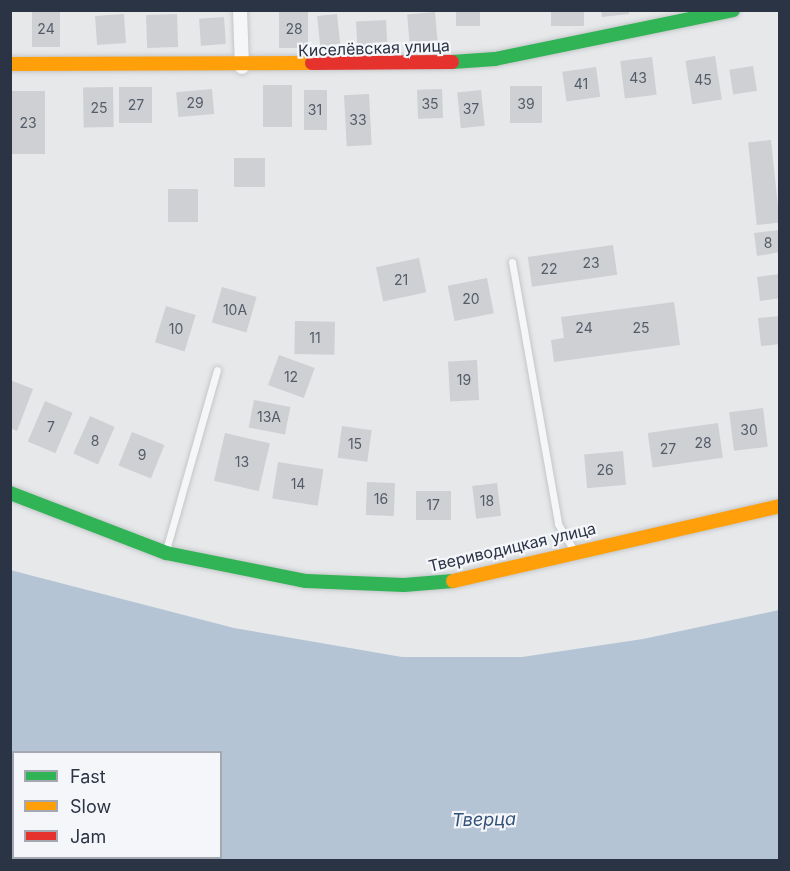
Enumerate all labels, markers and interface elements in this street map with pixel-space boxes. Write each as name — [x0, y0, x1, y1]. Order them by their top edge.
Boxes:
house number: 24 — [37, 21, 55, 37]
house number: 28 — [285, 21, 303, 37]
street label: Киселёвская улица — [298, 36, 450, 60]
house number: 43 — [629, 70, 647, 86]
house number: 45 — [694, 72, 712, 88]
house number: 41 — [574, 76, 588, 92]
house number: 29 — [186, 95, 204, 111]
house number: 35 — [421, 96, 439, 112]
house number: 39 — [517, 96, 535, 112]
house number: 27 — [128, 97, 144, 113]
house number: 25 — [90, 100, 108, 116]
house number: 37 — [463, 101, 479, 117]
house number: 31 — [308, 102, 322, 118]
house number: 33 — [349, 112, 367, 128]
house number: 23 — [19, 115, 37, 131]
house number: 8 — [764, 235, 772, 251]
house number: 23 — [582, 255, 600, 271]
house number: 22 — [540, 261, 558, 277]
house number: 21 — [394, 272, 408, 288]
house number: 20 — [462, 291, 480, 307]
house number: 10А — [223, 302, 247, 318]
house number: 24 — [575, 320, 593, 336]
house number: 25 — [632, 320, 650, 336]
house number: 10 — [169, 321, 183, 337]
house number: 11 — [309, 330, 321, 346]
house number: 12 — [284, 369, 298, 385]
house number: 19 — [457, 372, 471, 388]
house number: 13А — [257, 409, 281, 425]
house number: 7 — [47, 419, 55, 435]
house number: 30 — [740, 422, 758, 438]
house number: 8 — [91, 433, 99, 449]
house number: 28 — [694, 435, 712, 451]
house number: 15 — [348, 436, 362, 452]
house number: 27 — [660, 441, 676, 457]
house number: 9 — [138, 447, 146, 463]
house number: 13 — [235, 454, 249, 470]
house number: 26 — [596, 462, 614, 478]
house number: 14 — [291, 476, 305, 492]
house number: 16 — [374, 491, 388, 507]
house number: 18 — [480, 493, 494, 509]
house number: 17 — [426, 497, 440, 513]
street label: Твериводицкая улица — [426, 518, 598, 576]
legend — [12, 751, 222, 859]
text: Fast — [70, 766, 106, 787]
text: Slow — [70, 796, 111, 817]
water label: Тверца — [452, 809, 516, 831]
text: Jam — [70, 826, 106, 847]

